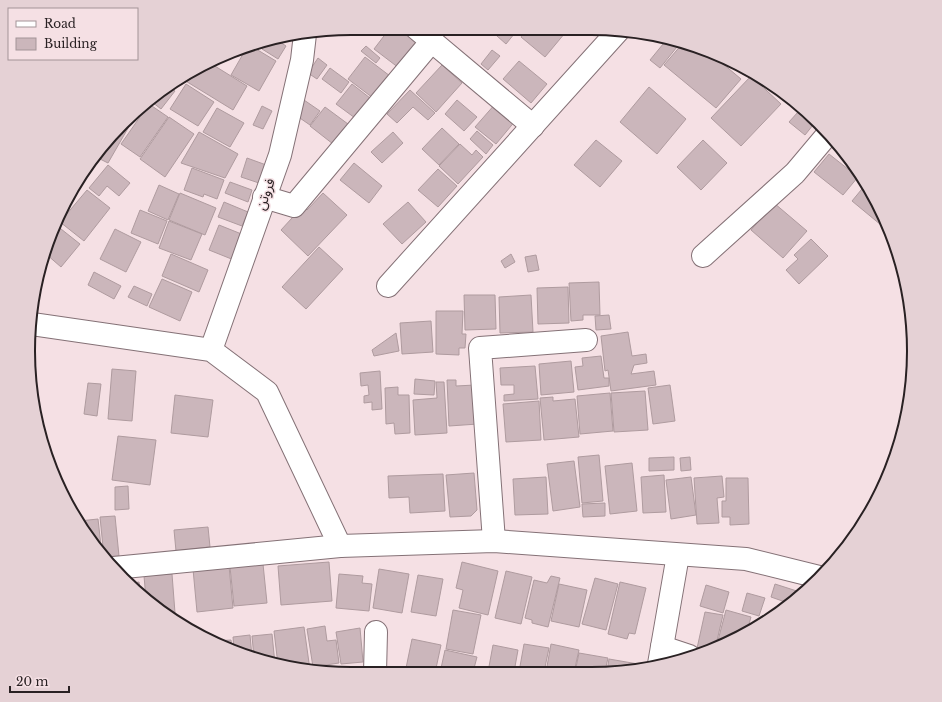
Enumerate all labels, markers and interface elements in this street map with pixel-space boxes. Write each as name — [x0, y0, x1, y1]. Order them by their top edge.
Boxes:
legend — [8, 8, 138, 60]
text: Road — [44, 16, 76, 31]
text: Building — [44, 36, 98, 51]
street label: فروتن — [251, 176, 279, 212]
scale bar — [10, 668, 69, 694]
text: 20 m — [16, 674, 48, 689]

